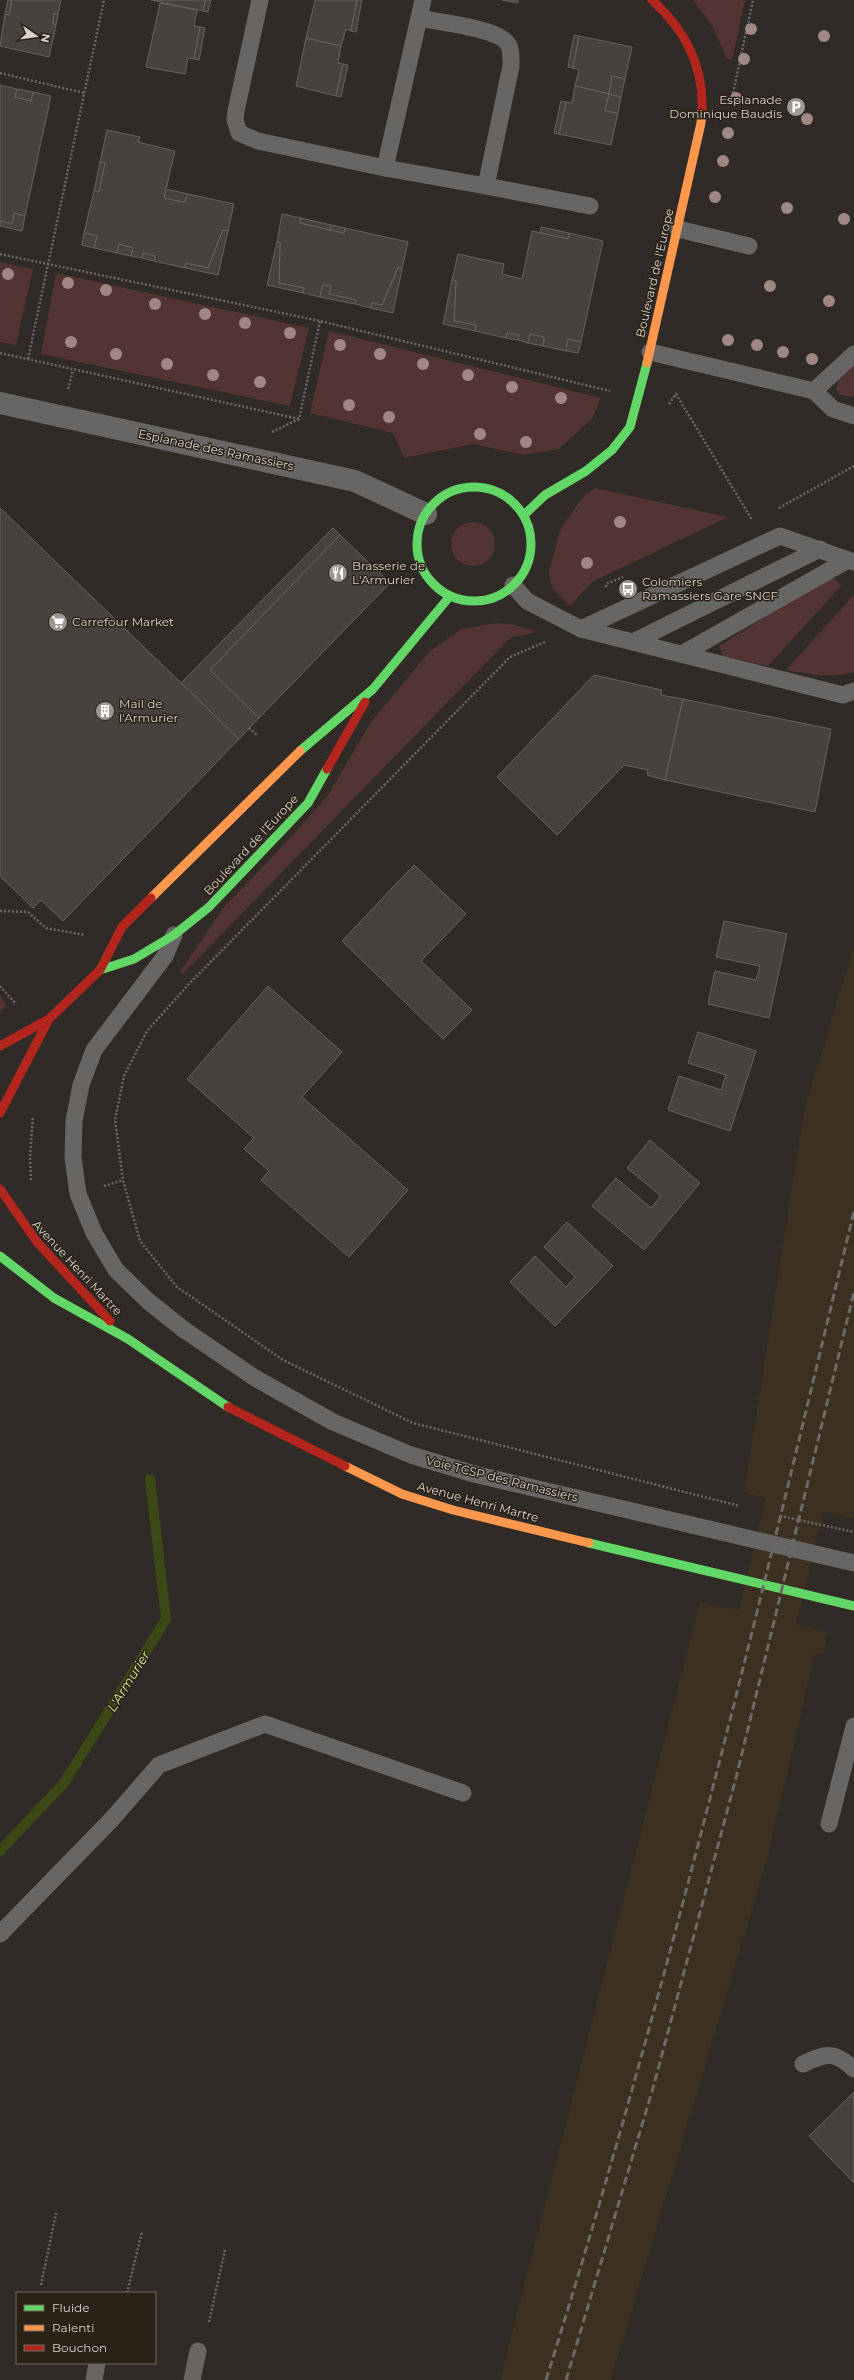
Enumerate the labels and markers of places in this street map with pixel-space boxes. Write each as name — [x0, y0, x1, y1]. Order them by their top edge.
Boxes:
place label: Esplanade Dominique Baudis — [669, 92, 782, 121]
parking icon: Esplanade Dominique Baudis — [785, 96, 807, 118]
place label: Brasserie de L'Armurier — [352, 558, 425, 587]
restaurant icon: Brasserie de L'Armurier — [327, 562, 349, 584]
place label: Colomiers Ramassiers Gare SNCF — [642, 574, 779, 603]
bus stop icon: Colomiers Ramassiers Gare SNCF — [617, 578, 639, 600]
supermarket icon: Carrefour Market — [47, 611, 69, 633]
place label: Carrefour Market — [72, 614, 174, 629]
place label: Mail de l'Armurier — [119, 696, 178, 725]
building icon: Mail de l'Armurier — [94, 700, 116, 722]

